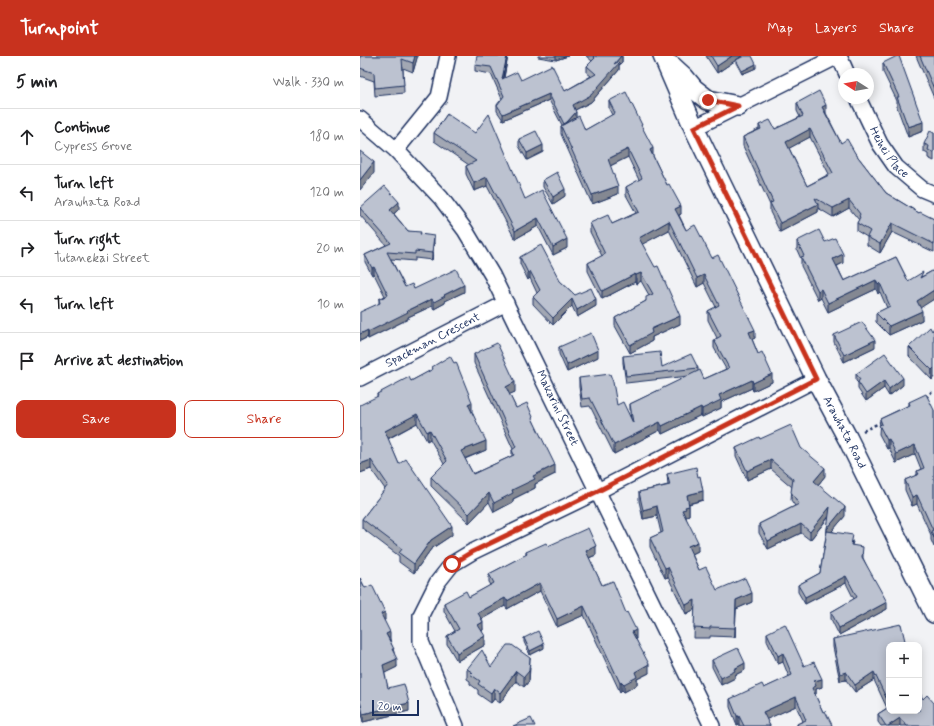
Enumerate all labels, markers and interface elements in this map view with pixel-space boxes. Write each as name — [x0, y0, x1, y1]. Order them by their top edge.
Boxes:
text: Turnpoint — [20, 16, 99, 41]
text: Map — [767, 19, 793, 37]
text: Layers — [815, 19, 857, 37]
text: Share — [879, 19, 914, 37]
north arrow — [838, 68, 874, 104]
text: 5 min — [16, 71, 58, 93]
text: Walk · 330 m — [273, 74, 344, 91]
route end — [699, 91, 717, 109]
text: Continue — [54, 118, 110, 138]
street label: Heihei Place — [865, 124, 912, 182]
icon: ahead — [16, 126, 38, 148]
text: 180 m — [309, 128, 344, 145]
text: Cypress Grove — [54, 138, 132, 155]
text: Turn left — [54, 174, 114, 194]
icon: left — [16, 182, 38, 204]
text: 120 m — [310, 184, 344, 201]
text: Arawhata Road — [54, 194, 140, 211]
text: Turn right — [54, 230, 121, 250]
icon: right — [16, 238, 38, 260]
text: 20 m — [316, 240, 344, 257]
text: Tutanekai Street — [54, 250, 150, 267]
icon: left — [16, 294, 38, 316]
text: Turn left — [54, 295, 114, 315]
text: 10 m — [317, 296, 344, 313]
street label: Spackman Crescent — [383, 309, 484, 372]
icon: arrive — [16, 350, 38, 372]
text: Arrive at destination — [54, 351, 183, 371]
street label: Makarini Street — [532, 368, 582, 449]
street label: Arawhata Road — [819, 393, 870, 472]
button: Save — [16, 400, 176, 438]
button: Share — [184, 400, 344, 438]
route start — [443, 555, 461, 573]
map controls — [886, 642, 922, 714]
button: + — [886, 642, 922, 678]
button: − — [886, 678, 922, 714]
scale bar — [372, 698, 419, 717]
text: 20 m — [378, 700, 401, 714]

